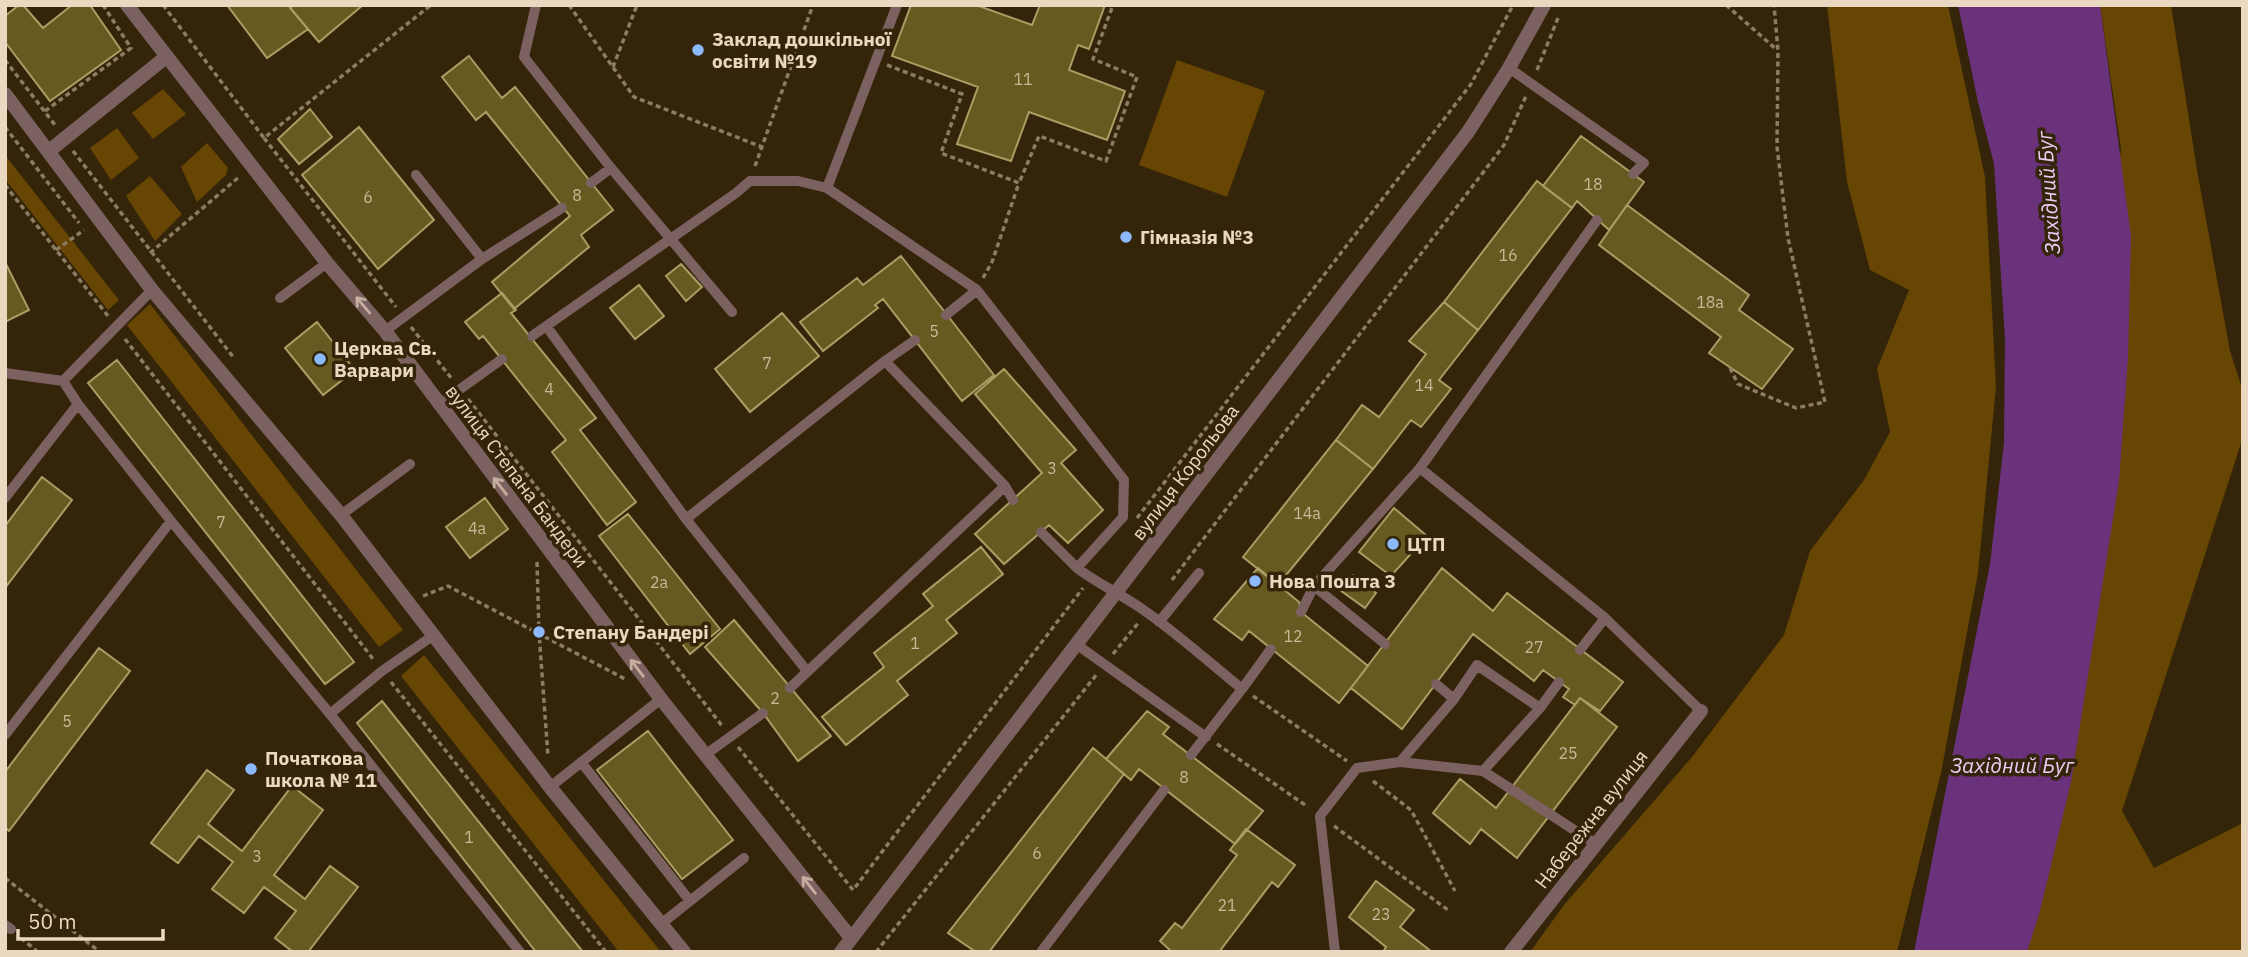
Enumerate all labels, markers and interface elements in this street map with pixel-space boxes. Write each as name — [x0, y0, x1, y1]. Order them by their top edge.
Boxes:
place label: Заклад дошкільної освіти №19 — [712, 27, 893, 73]
marker: Заклад дошкільної освіти №19 — [690, 42, 706, 58]
house number: 11 — [1013, 69, 1033, 89]
water label: Західний Буг — [2030, 129, 2066, 256]
house number: 18 — [1583, 174, 1603, 194]
house number: 8 — [572, 185, 582, 205]
house number: 6 — [363, 187, 373, 207]
place label: Гімназія №3 — [1140, 225, 1254, 249]
marker: Гімназія №3 — [1118, 229, 1134, 245]
house number: 16 — [1498, 245, 1518, 265]
house number: 18а — [1696, 292, 1724, 312]
one-way arrow — [355, 296, 371, 314]
house number: 5 — [929, 321, 939, 341]
place label: Церква Св. Варвари — [334, 336, 437, 382]
marker: Церква Св. Варвари — [312, 351, 328, 367]
house number: 7 — [762, 353, 772, 373]
house number: 14 — [1414, 375, 1434, 395]
house number: 4 — [544, 379, 554, 399]
street label: вулиця Степана Бандери — [440, 380, 594, 572]
street label: вулиця Корольова — [1126, 399, 1244, 545]
house number: 3 — [1047, 458, 1057, 478]
one-way arrow — [493, 477, 508, 496]
house number: 14а — [1293, 503, 1321, 523]
house number: 7 — [216, 512, 226, 532]
house number: 4а — [468, 518, 487, 538]
place label: ЦТП — [1407, 532, 1445, 556]
marker: ЦТП — [1385, 536, 1401, 552]
place label: Нова Пошта 3 — [1269, 569, 1396, 593]
house number: 2а — [650, 572, 669, 592]
marker: Нова Пошта 3 — [1247, 573, 1263, 589]
place label: Степану Бандері — [553, 620, 709, 644]
marker: Степану Бандері — [531, 624, 547, 640]
house number: 12 — [1283, 626, 1303, 646]
house number: 1 — [910, 633, 920, 653]
house number: 27 — [1524, 637, 1544, 657]
one-way arrow — [630, 659, 645, 677]
house number: 2 — [770, 688, 780, 708]
house number: 5 — [62, 711, 72, 731]
house number: 25 — [1558, 743, 1578, 763]
street label: Набережна вулиця — [1529, 745, 1653, 893]
place label: Початкова школа № 11 — [265, 746, 378, 792]
water label: Західний Буг — [1950, 751, 2075, 779]
marker: Початкова школа № 11 — [243, 761, 259, 777]
house number: 8 — [1179, 767, 1189, 787]
house number: 1 — [464, 827, 474, 847]
house number: 6 — [1032, 843, 1042, 863]
house number: 3 — [252, 846, 262, 866]
one-way arrow — [801, 876, 816, 894]
house number: 21 — [1217, 895, 1237, 915]
scale bar — [18, 898, 163, 942]
house number: 23 — [1371, 904, 1391, 924]
text: 50 m — [28, 907, 77, 935]

